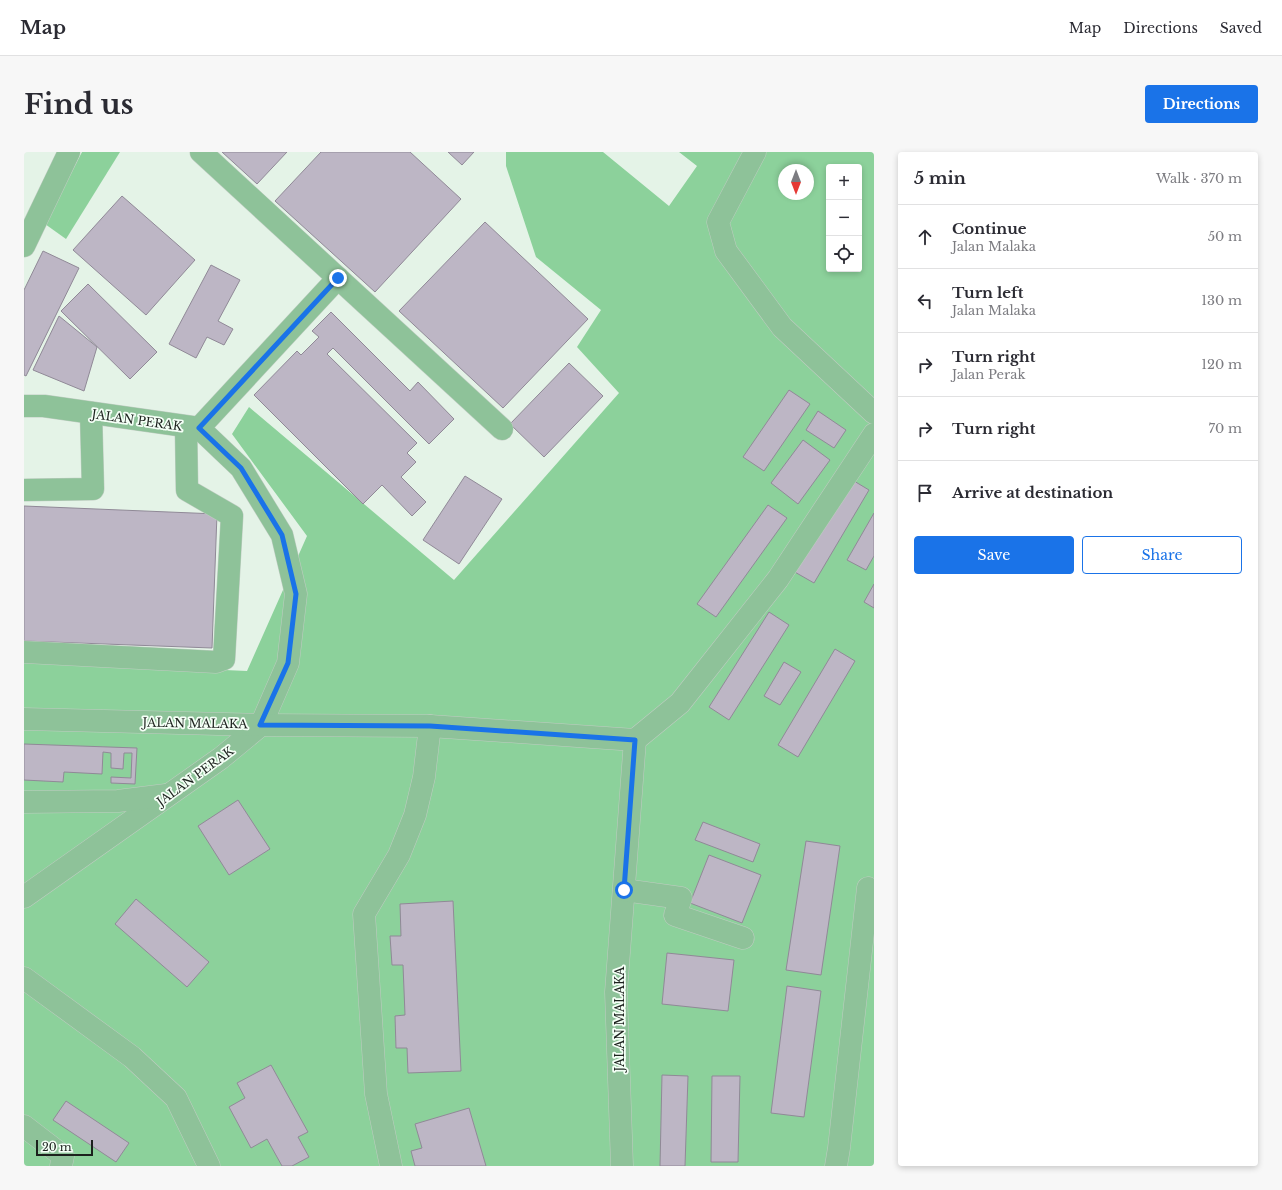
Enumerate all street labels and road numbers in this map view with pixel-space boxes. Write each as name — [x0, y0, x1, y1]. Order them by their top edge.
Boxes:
street label: JALAN PERAK — [89, 406, 184, 434]
street label: JALAN MALAKA — [140, 715, 248, 731]
street label: JALAN PERAK — [152, 743, 237, 810]
street label: JALAN MALAKA — [612, 966, 627, 1074]

